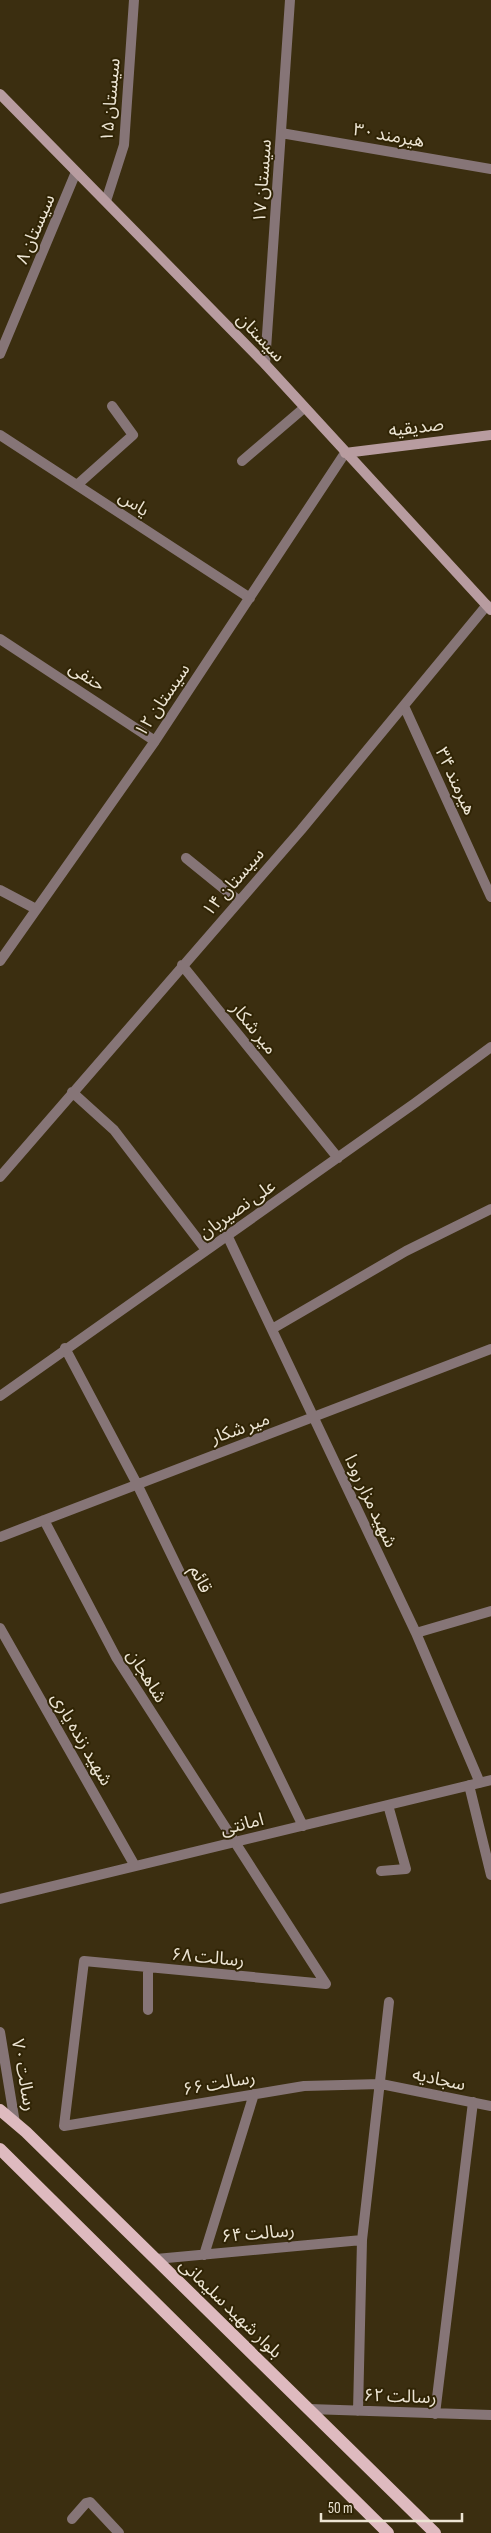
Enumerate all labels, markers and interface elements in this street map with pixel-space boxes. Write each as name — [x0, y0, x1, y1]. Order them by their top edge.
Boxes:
street label: سیستان ۱۵ — [96, 57, 125, 143]
street label: هیرمند ۳۰ — [352, 119, 426, 152]
street label: سیستان ۱۷ — [249, 138, 276, 224]
street label: سیستان ۸ — [11, 191, 60, 267]
street label: سیستان — [232, 308, 289, 366]
street label: صدیقیه — [387, 414, 445, 441]
street label: یاس — [114, 486, 153, 521]
street label: حنفی — [65, 657, 109, 696]
street label: سیستان ۱۲ — [130, 660, 195, 741]
street label: هیرمند ۳۴ — [431, 744, 480, 818]
street label: سیستان ۱۴ — [198, 844, 269, 921]
street label: میر شکار — [226, 997, 281, 1059]
street label: علی نصیریان — [195, 1175, 280, 1243]
street label: میر شکار — [207, 1408, 273, 1449]
street label: شهید مزار رودا — [340, 1452, 401, 1551]
street label: قائم — [183, 1562, 216, 1597]
street label: شاهجان — [122, 1646, 171, 1707]
street label: شهید زنده یاری — [46, 1689, 117, 1790]
street label: امانتی — [218, 1809, 266, 1840]
street label: رسالت ۶۸ — [171, 1944, 245, 1971]
street label: رسالت ۷۰ — [7, 2037, 40, 2113]
street label: سجادیه — [411, 2064, 467, 2095]
street label: رسالت ۶۶ — [181, 2067, 257, 2100]
street label: رسالت ۶۴ — [221, 2220, 295, 2247]
street label: بلوار شهید سلیمانی — [175, 2254, 286, 2363]
street label: رسالت ۶۲ — [363, 2385, 437, 2408]
scale bar — [321, 2490, 462, 2522]
text: 50 m — [328, 2499, 353, 2518]

